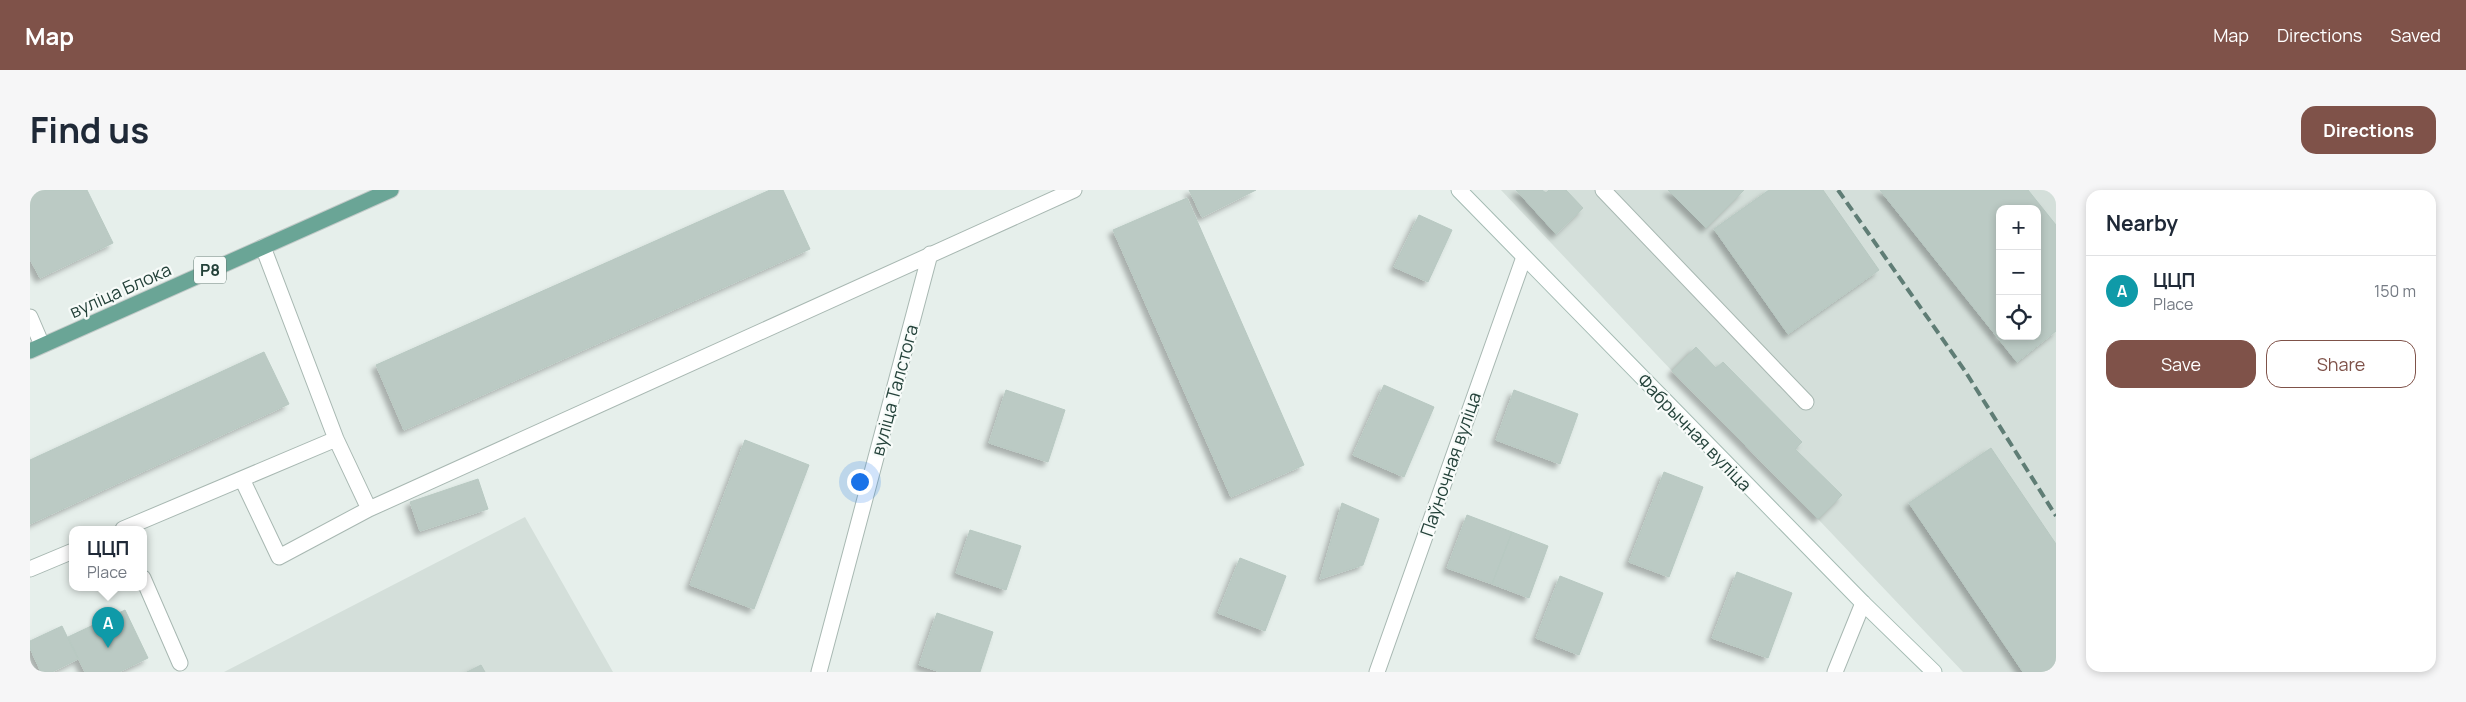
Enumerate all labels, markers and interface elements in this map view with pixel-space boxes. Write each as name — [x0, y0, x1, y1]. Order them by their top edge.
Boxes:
text: Map — [25, 19, 74, 52]
text: Map — [2213, 23, 2249, 47]
text: Directions — [2277, 23, 2362, 47]
text: Saved — [2390, 23, 2441, 47]
text: Find us — [30, 106, 149, 154]
button: Directions — [2301, 106, 2436, 154]
map controls — [1996, 205, 2041, 340]
button: + — [1996, 205, 2041, 250]
text: Nearby — [2106, 209, 2178, 237]
button: − — [1996, 250, 2041, 295]
road number: Р8 — [194, 256, 226, 284]
street label: вуліца Блока — [65, 257, 175, 323]
text: ЦЦП — [2153, 267, 2195, 293]
text: A — [2117, 280, 2127, 302]
text: 150 m — [2374, 280, 2416, 302]
text: Place — [2153, 293, 2193, 315]
button: locate — [1996, 295, 2041, 340]
street label: вуліца Талстога — [865, 322, 923, 458]
button: Save — [2106, 340, 2256, 388]
button: Share — [2266, 340, 2416, 388]
street label: Фабрычная вуліца — [1633, 368, 1757, 496]
street label: Паўночная вуліца — [1414, 389, 1486, 539]
your location — [847, 469, 873, 495]
popup — [69, 526, 147, 591]
text: ЦЦП — [87, 535, 129, 561]
text: Place — [87, 561, 127, 583]
pin: A — [92, 607, 124, 648]

